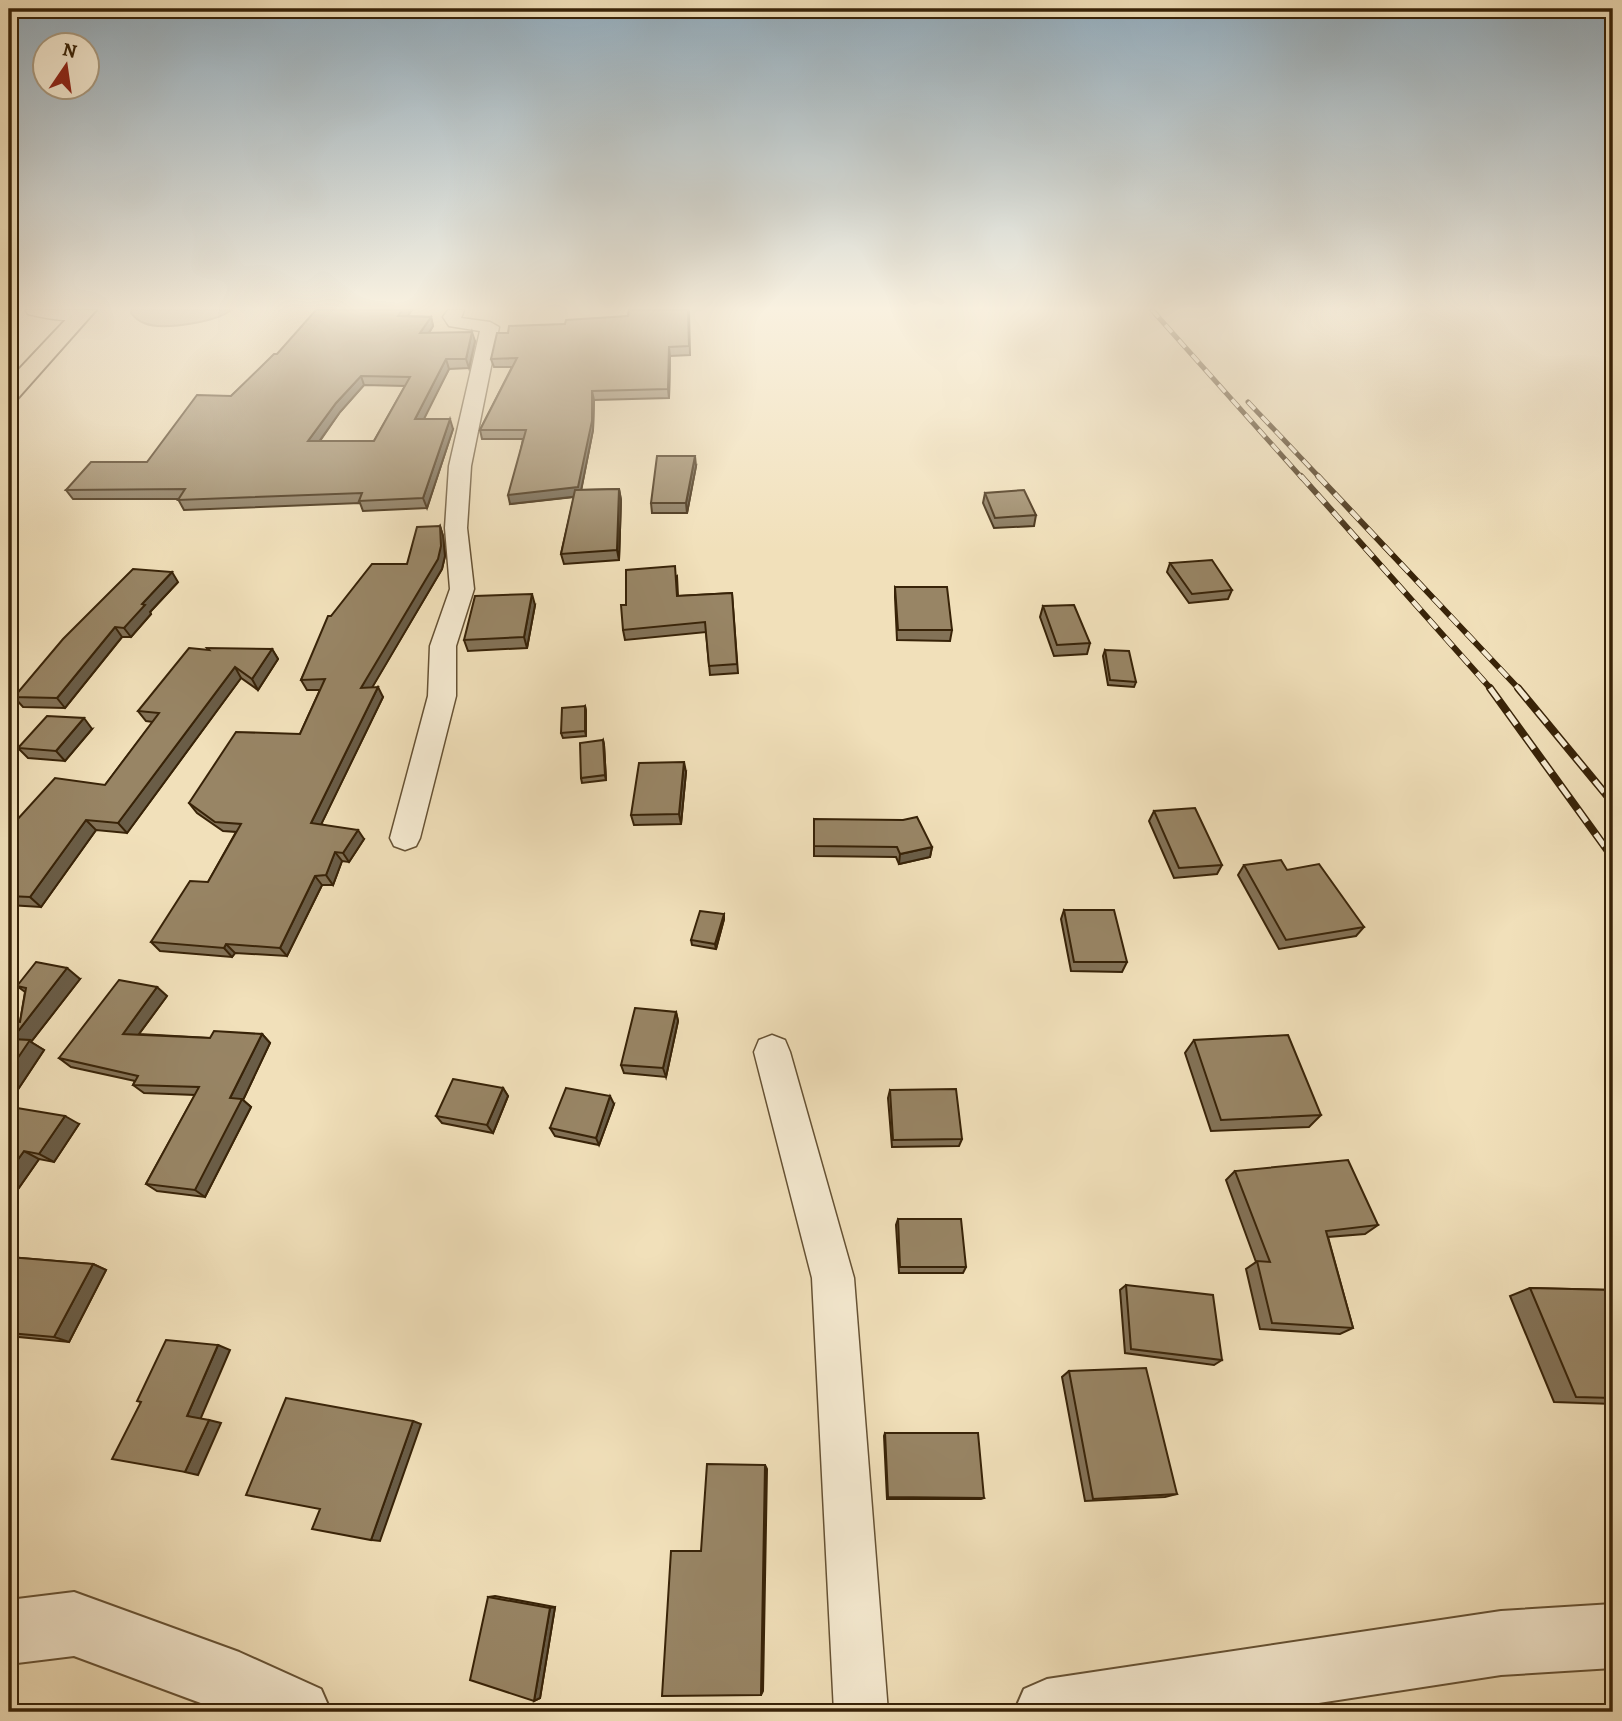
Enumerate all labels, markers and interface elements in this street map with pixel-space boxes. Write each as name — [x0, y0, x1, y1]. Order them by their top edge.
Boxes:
north arrow — [32, 32, 102, 102]
text: N — [60, 36, 79, 65]

